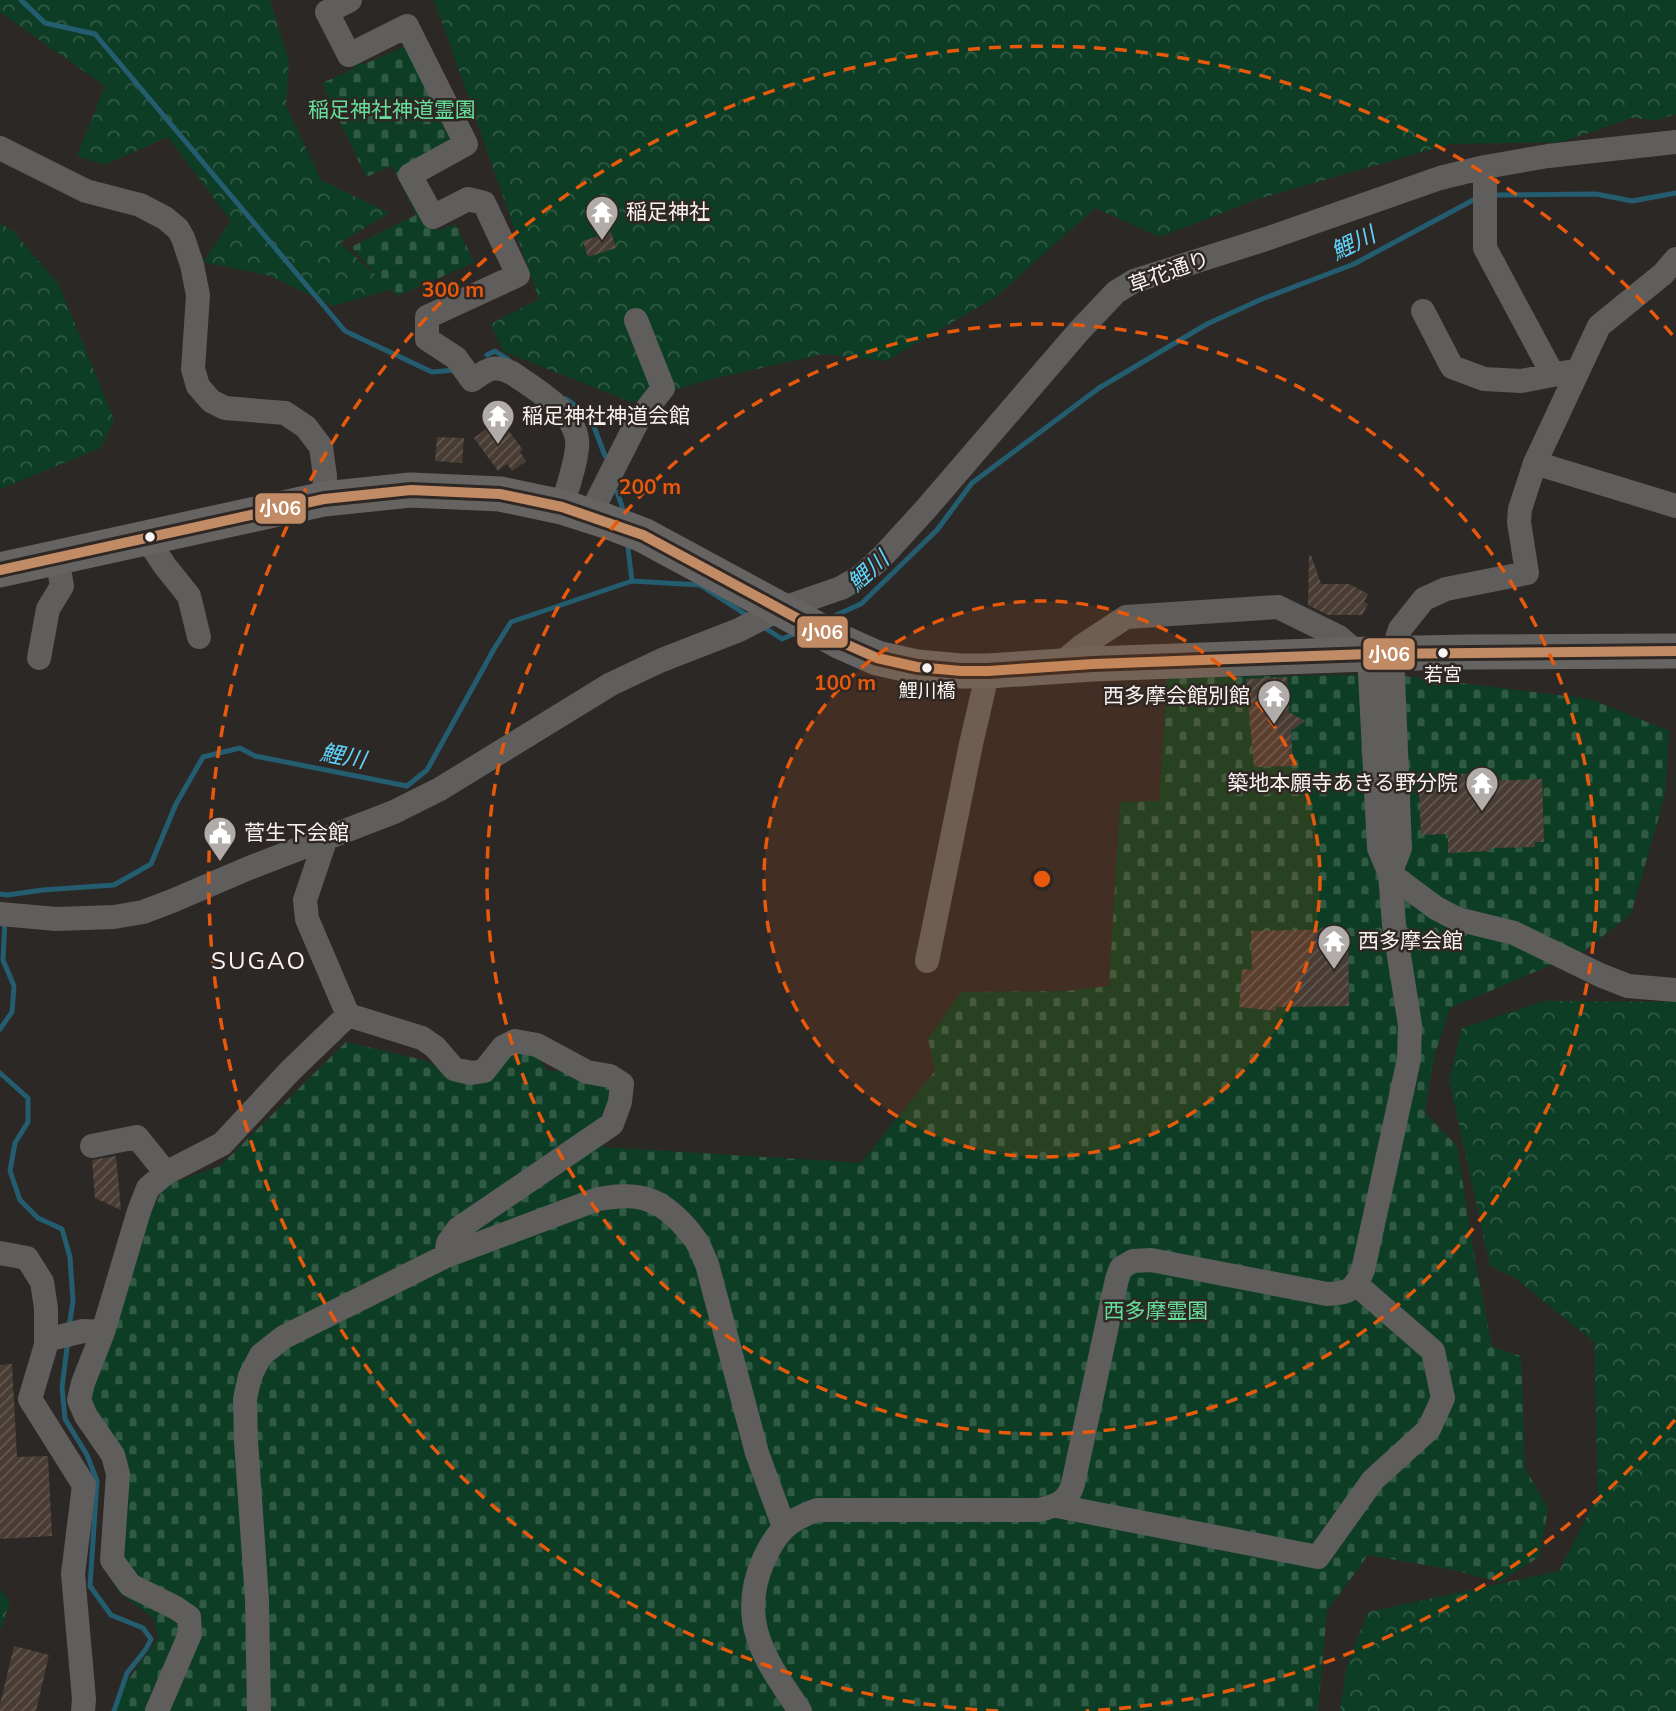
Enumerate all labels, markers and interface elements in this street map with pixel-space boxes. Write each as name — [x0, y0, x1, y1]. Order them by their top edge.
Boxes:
park label: 稲足神社神道霊園 — [308, 96, 476, 122]
temple icon: 稲足神社 — [583, 193, 621, 242]
place label: 稲足神社 — [626, 198, 710, 224]
water label: 鯉川 — [1326, 218, 1383, 266]
street label: 草花通り — [1125, 244, 1213, 298]
text: 300 m — [422, 276, 484, 302]
temple icon: 稲足神社神道会館 — [479, 397, 517, 446]
place label: 稲足神社神道会館 — [522, 402, 690, 428]
text: 200 m — [619, 473, 681, 499]
line badge: 小06 — [254, 492, 307, 525]
text: 小06 — [259, 496, 301, 520]
unlabelled marker — [143, 530, 157, 544]
water label: 鯉川 — [841, 542, 897, 597]
line badge: 小06 — [796, 615, 849, 649]
text: 小06 — [801, 620, 843, 644]
line badge: 小06 — [1362, 637, 1416, 671]
text: 小06 — [1368, 642, 1410, 666]
marker: 若宮 — [1436, 646, 1450, 660]
marker: 鯉川橋 — [920, 661, 934, 675]
place label: 若宮 — [1424, 662, 1462, 686]
text: 100 m — [814, 669, 876, 695]
temple icon: 西多摩会館別館 — [1255, 677, 1293, 726]
place label: 鯉川橋 — [898, 678, 956, 702]
place label: 西多摩会館別館 — [1103, 682, 1250, 708]
water label: 鯉川 — [318, 737, 371, 775]
temple icon: 築地本願寺あきる野分院 — [1463, 764, 1501, 813]
place label: 築地本願寺あきる野分院 — [1227, 769, 1458, 795]
public building icon: 菅生下会館 — [201, 814, 239, 863]
place label: 菅生下会館 — [244, 819, 349, 845]
centre of rings — [1030, 867, 1054, 891]
temple icon: 西多摩会館 — [1315, 922, 1353, 971]
place label: 西多摩会館 — [1358, 927, 1463, 953]
district label: SUGAO — [211, 945, 307, 975]
park label: 西多摩霊園 — [1104, 1297, 1209, 1323]

